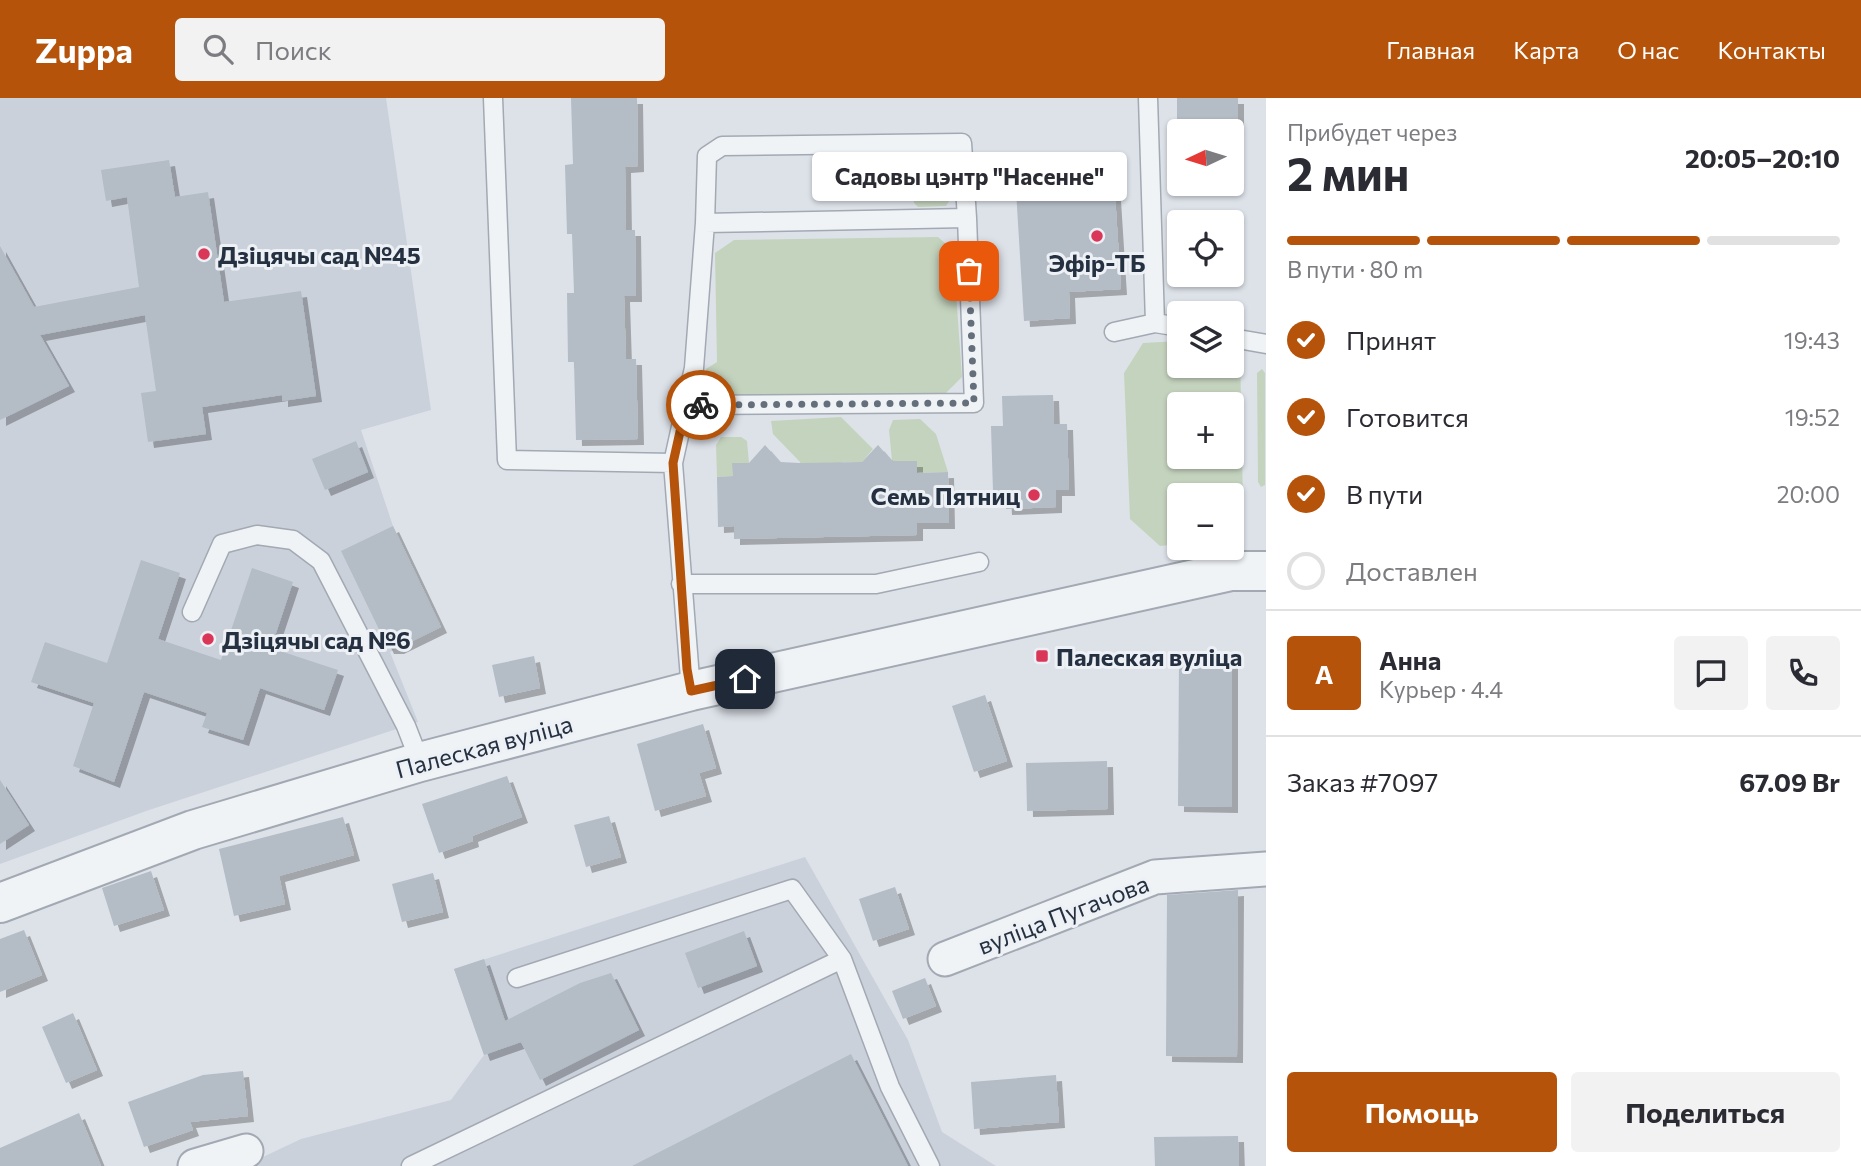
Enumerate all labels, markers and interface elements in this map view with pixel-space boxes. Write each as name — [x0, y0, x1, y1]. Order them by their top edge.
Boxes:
search box — [175, 18, 665, 81]
text: Zuppa — [35, 29, 133, 70]
icon: search — [199, 30, 237, 68]
text: Поиск — [255, 34, 332, 65]
text: Главная — [1386, 35, 1475, 64]
text: Карта — [1513, 35, 1579, 64]
text: О нас — [1617, 35, 1679, 64]
text: Контакты — [1717, 35, 1826, 64]
text: Прибудет через — [1287, 118, 1457, 146]
north arrow — [1167, 119, 1244, 196]
map controls — [1167, 119, 1244, 560]
text: 20:05–20:10 — [1685, 142, 1840, 173]
text: 2 мин — [1287, 144, 1409, 200]
callout: Садовы цэнтр "Насенне" — [811, 152, 1126, 201]
text: Садовы цэнтр "Насенне" — [835, 162, 1104, 190]
button: locate — [1167, 210, 1244, 287]
marker: Эфір-ТБ — [1089, 228, 1105, 244]
place label: Дзіцячы сад №45 — [218, 240, 421, 269]
pin — [939, 241, 999, 301]
marker: Дзіцячы сад №45 — [196, 246, 212, 262]
place label: Эфір-ТБ — [1048, 248, 1146, 277]
icon: bag — [950, 252, 988, 290]
text: В пути · 80 m — [1287, 255, 1423, 283]
button: layers — [1167, 301, 1244, 378]
icon: check — [1287, 321, 1325, 359]
text: Принят — [1346, 324, 1436, 355]
text: 19:43 — [1784, 326, 1840, 354]
courier — [666, 370, 736, 440]
icon: bike — [682, 386, 720, 424]
button: + — [1167, 392, 1244, 469]
icon: check — [1287, 398, 1325, 436]
text: Готовится — [1346, 401, 1469, 432]
text: 19:52 — [1785, 403, 1840, 431]
icon: check — [1287, 475, 1325, 513]
text: В пути — [1346, 478, 1423, 509]
text: 20:00 — [1777, 480, 1840, 508]
place label: Семь Пятниц — [871, 481, 1020, 510]
button: − — [1167, 483, 1244, 560]
marker: Семь Пятниц — [1026, 487, 1042, 503]
text: Доставлен — [1346, 555, 1478, 586]
place label: Дзіцячы сад №6 — [222, 625, 411, 654]
marker: Дзіцячы сад №6 — [200, 631, 216, 647]
button: chat — [1674, 636, 1748, 710]
button: phone — [1766, 636, 1840, 710]
place label: Палеская вуліца — [1056, 642, 1242, 671]
text: Анна — [1379, 644, 1441, 675]
marker: Палеская вуліца — [1034, 648, 1050, 664]
pin — [715, 649, 775, 709]
text: А — [1315, 658, 1333, 689]
icon: home — [726, 660, 764, 698]
text: Курьер · 4.4 — [1379, 675, 1503, 703]
street label: Палеская вуліца — [392, 708, 576, 784]
text: Заказ #7097 — [1287, 766, 1438, 797]
text: 67.09 Br — [1739, 766, 1840, 797]
street label: вуліца Пугачова — [973, 868, 1153, 960]
button: Помощь — [1287, 1072, 1557, 1152]
button: Поделиться — [1571, 1072, 1840, 1152]

